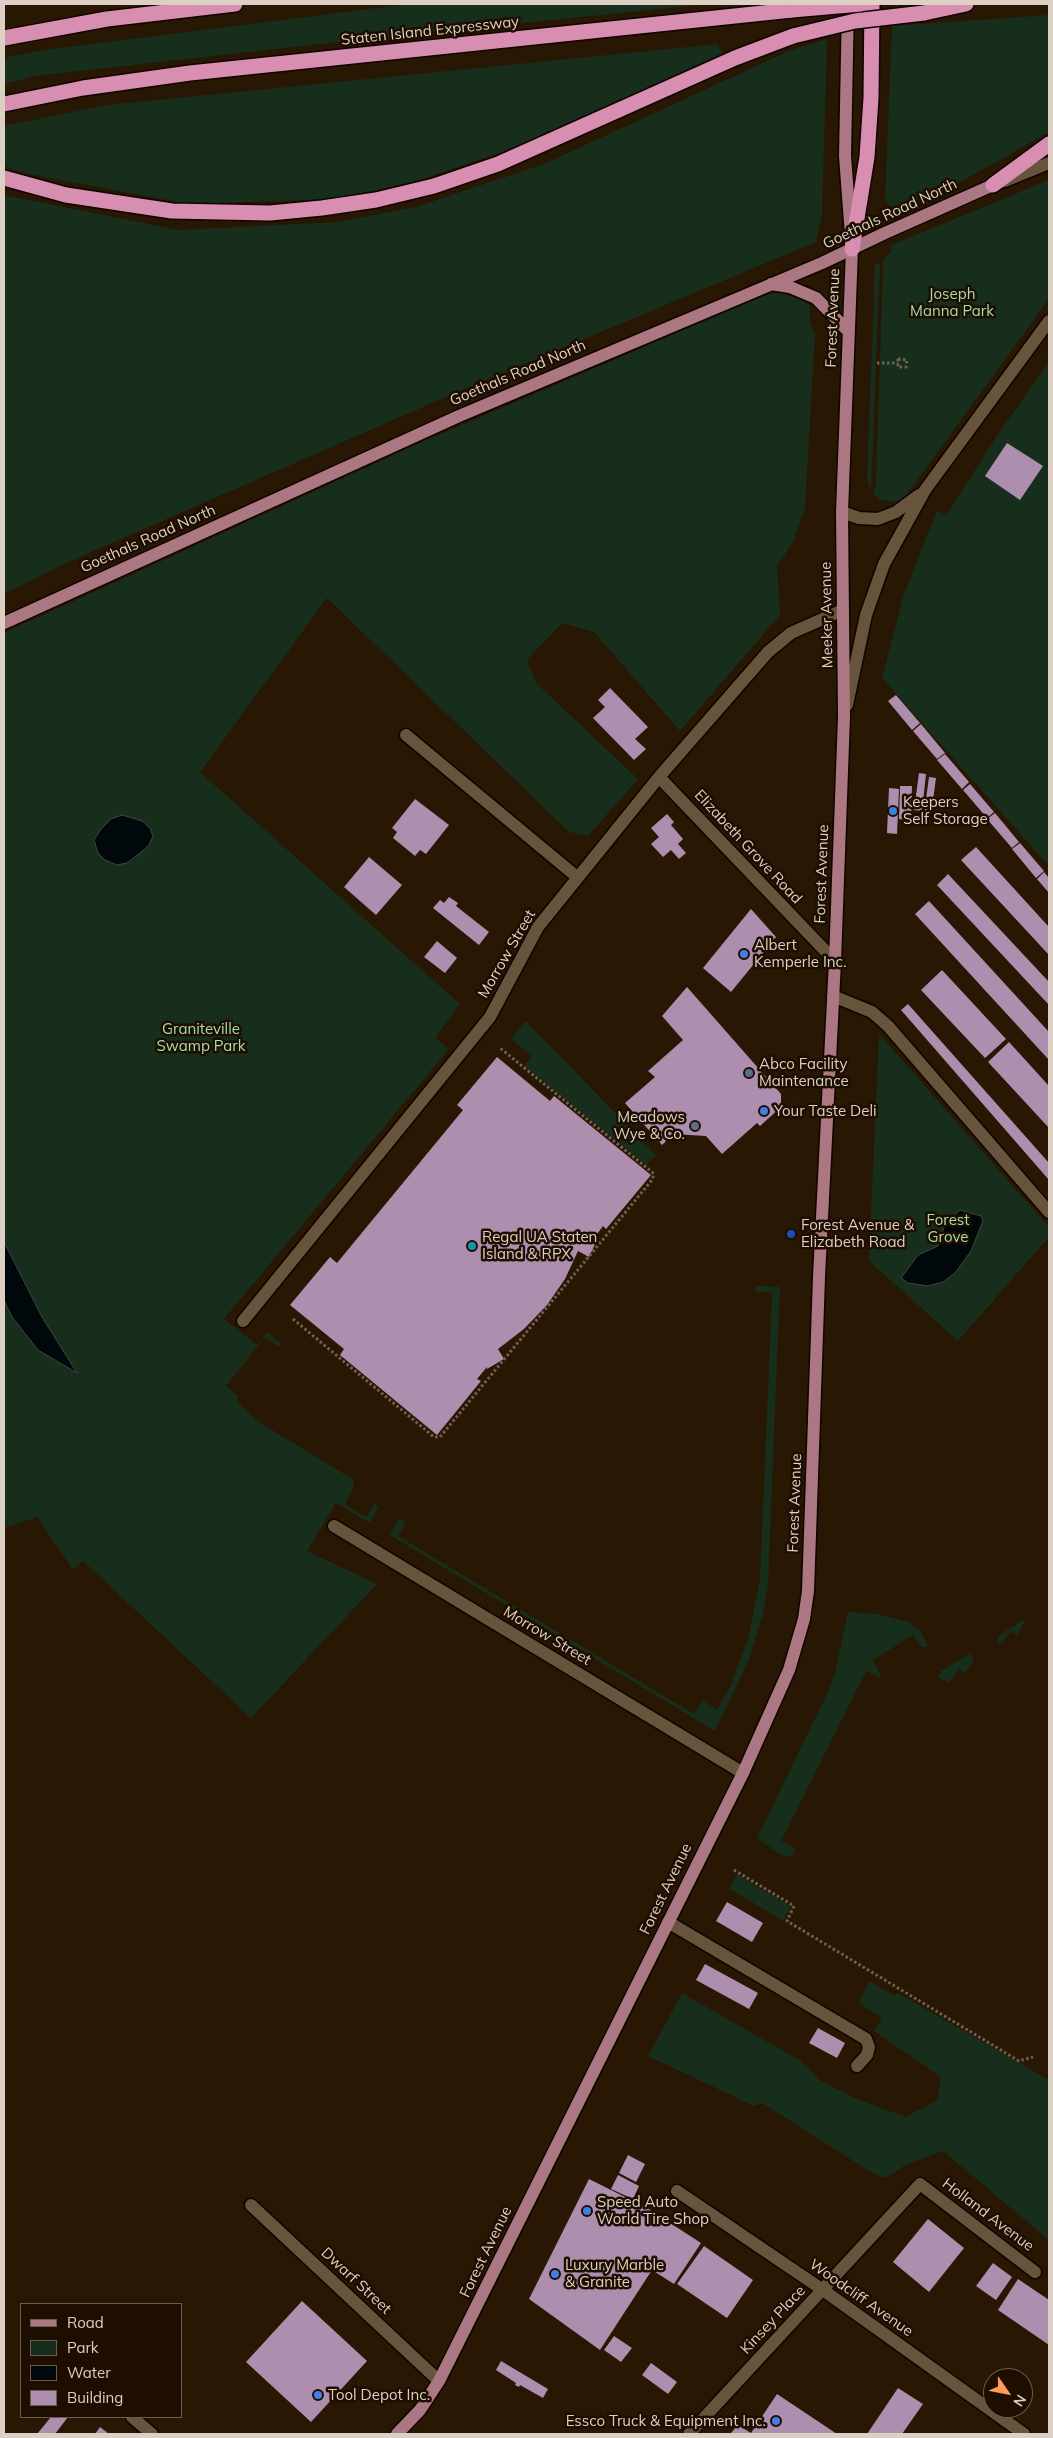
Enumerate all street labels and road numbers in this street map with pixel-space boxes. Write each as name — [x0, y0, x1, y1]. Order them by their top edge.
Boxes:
street label: Staten Island Expressway — [340, 13, 520, 49]
street label: Goethals Road North — [820, 175, 960, 253]
street label: Forest Avenue — [822, 268, 844, 368]
street label: Goethals Road North — [447, 336, 589, 410]
street label: Goethals Road North — [78, 501, 218, 577]
street label: Meeker Avenue — [817, 562, 837, 668]
street label: Elizabeth Grove Road — [691, 786, 805, 908]
street label: Forest Avenue — [811, 824, 833, 924]
street label: Morrow Street — [474, 907, 540, 1001]
street label: Forest Avenue — [784, 1453, 806, 1553]
street label: Morrow Street — [500, 1603, 594, 1669]
street label: Forest Avenue — [636, 1841, 696, 1937]
street label: Holland Avenue — [939, 2175, 1037, 2255]
street label: Forest Avenue — [456, 2204, 516, 2300]
street label: Dwarf Street — [317, 2244, 395, 2318]
street label: Woodcliff Avenue — [806, 2255, 916, 2341]
street label: Kinsey Place — [737, 2282, 809, 2358]

